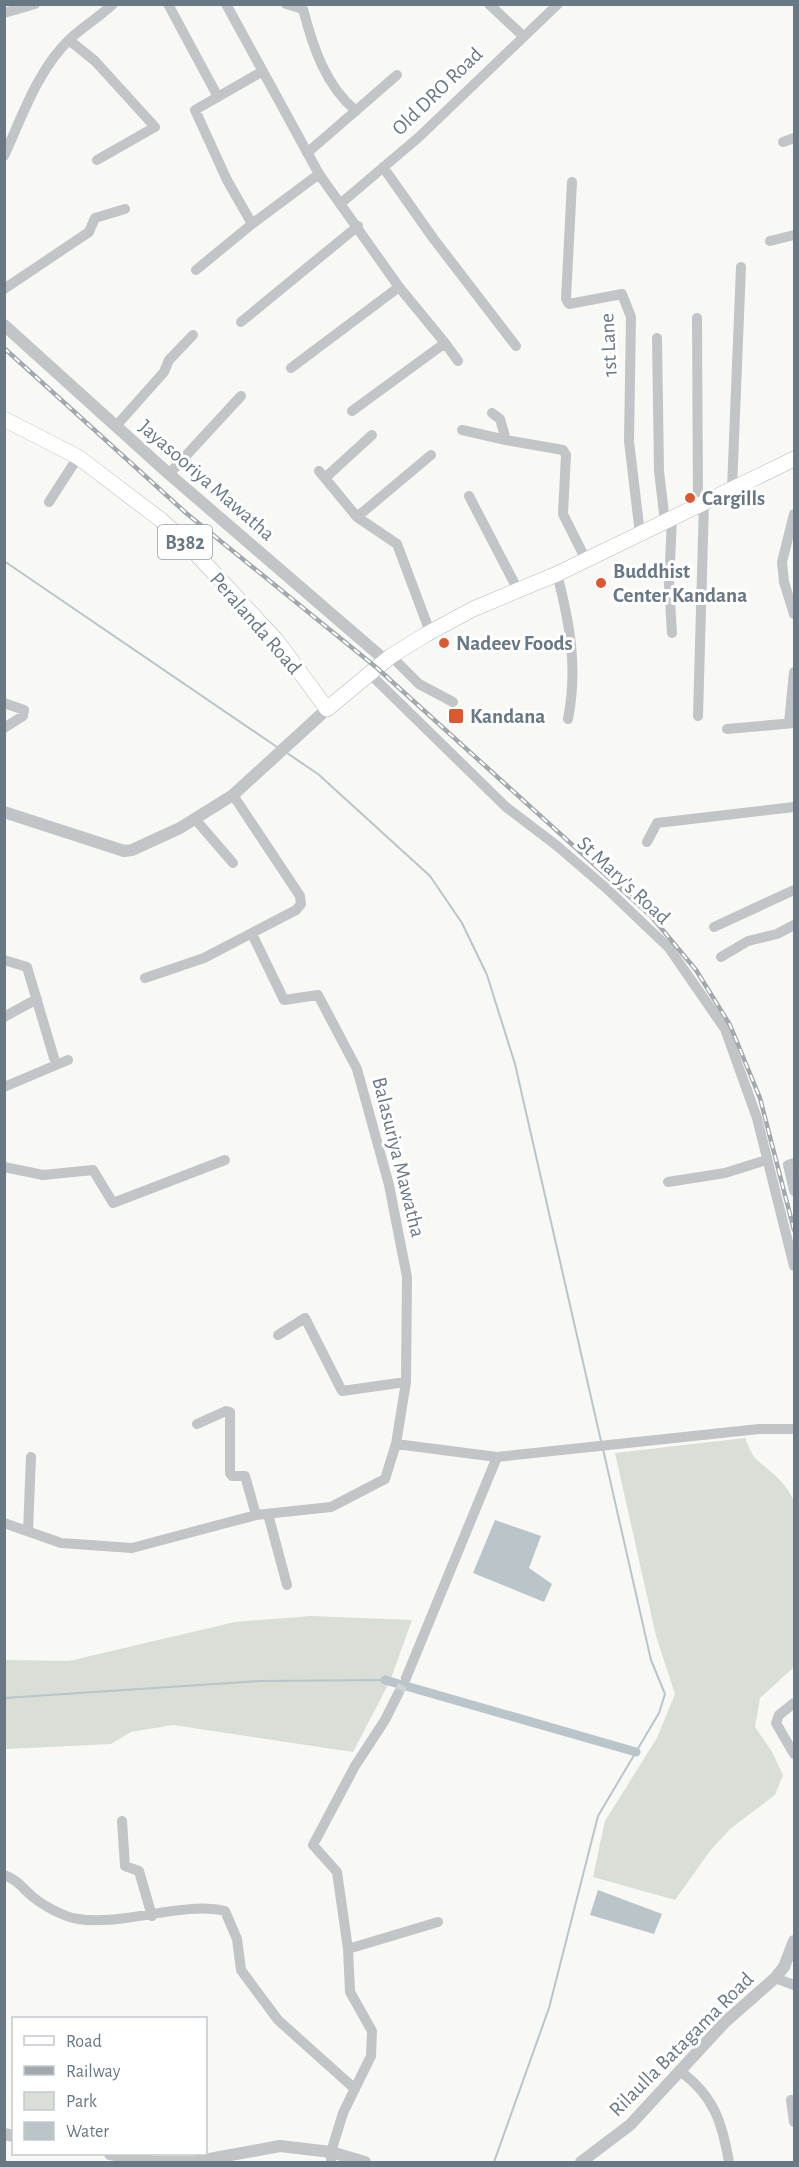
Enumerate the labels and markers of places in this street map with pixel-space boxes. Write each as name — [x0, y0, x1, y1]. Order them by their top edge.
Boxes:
place label: Cargills — [702, 488, 765, 509]
marker: Cargills — [683, 491, 697, 505]
place label: Buddhist Center Kandana — [613, 561, 747, 606]
marker: Buddhist Center Kandana — [594, 576, 608, 590]
place label: Nadeev Foods — [456, 633, 573, 654]
marker: Nadeev Foods — [437, 636, 451, 650]
place label: Kandana — [470, 706, 545, 727]
marker: Kandana — [447, 707, 465, 725]

